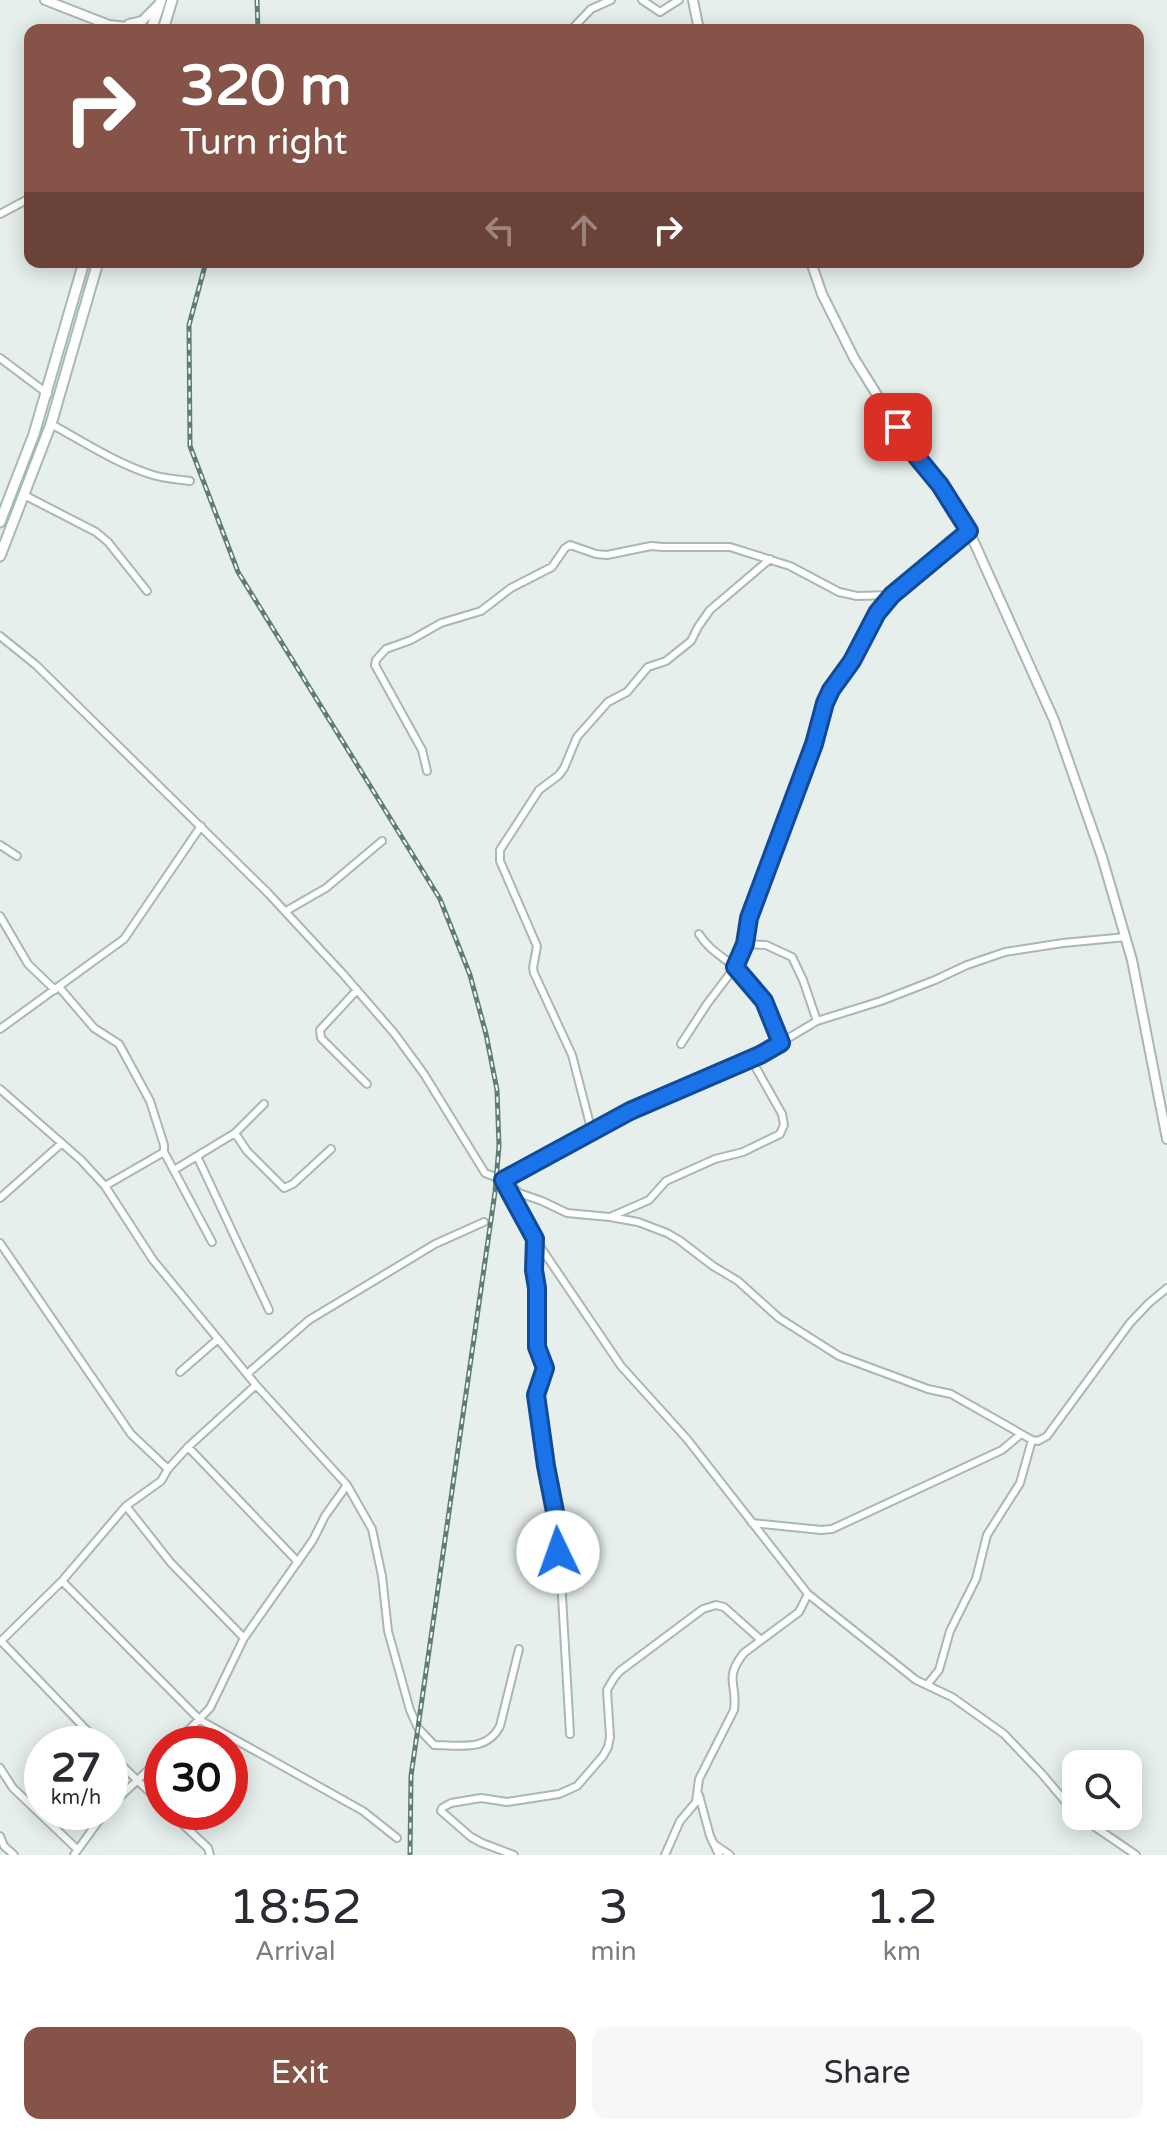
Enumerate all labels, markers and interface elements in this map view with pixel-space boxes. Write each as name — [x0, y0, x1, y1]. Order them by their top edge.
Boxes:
text: 320 m — [180, 53, 351, 120]
icon: right — [48, 56, 152, 160]
text: Turn right — [180, 121, 347, 164]
icon: left — [478, 208, 522, 252]
icon: ahead — [562, 208, 606, 252]
icon: right — [646, 208, 690, 252]
pin — [864, 393, 932, 461]
icon: arrive — [876, 405, 920, 449]
position arrow — [516, 1510, 600, 1594]
speed limit sign: 30 — [144, 1726, 248, 1830]
text: 27 — [51, 1744, 101, 1792]
map controls — [1062, 1750, 1142, 1830]
button: search — [1062, 1750, 1142, 1830]
text: km/h — [51, 1786, 101, 1810]
text: 18:52 — [229, 1879, 362, 1937]
text: 3 — [599, 1879, 629, 1937]
text: 1.2 — [865, 1879, 938, 1937]
text: Arrival — [255, 1936, 335, 1967]
text: min — [591, 1936, 637, 1967]
text: km — [883, 1936, 921, 1967]
button: Exit — [24, 2027, 576, 2119]
button: Share — [592, 2027, 1143, 2119]

